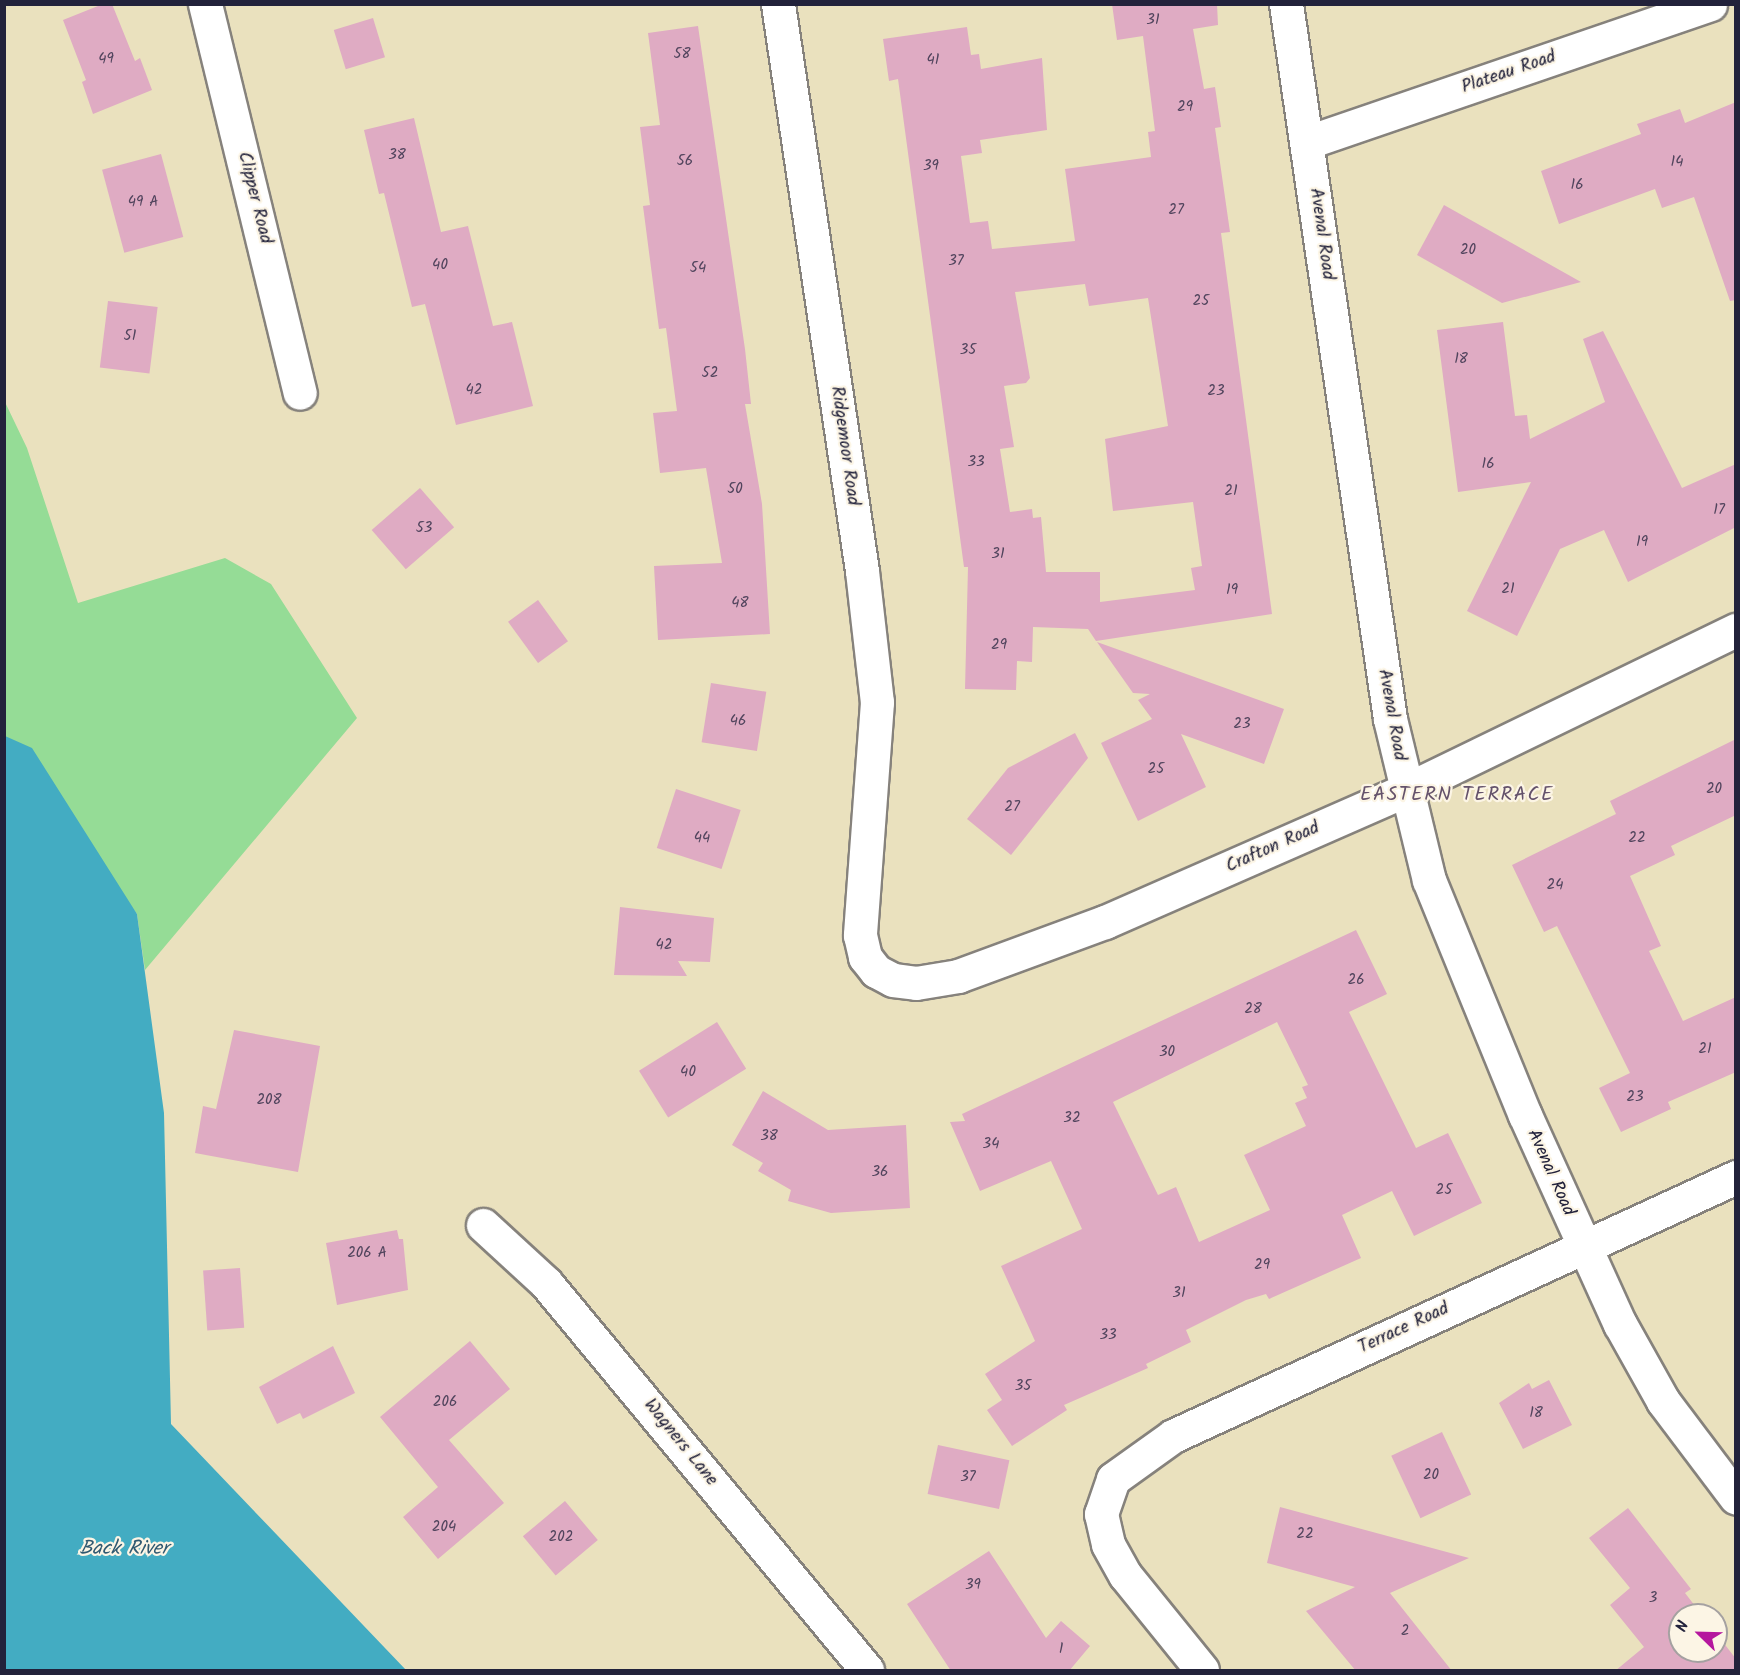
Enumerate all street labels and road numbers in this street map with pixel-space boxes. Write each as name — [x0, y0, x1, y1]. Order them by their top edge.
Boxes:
street label: Plateau Road — [1459, 47, 1559, 99]
street label: Clipper Road — [232, 150, 276, 246]
street label: Avenal Road — [1304, 187, 1338, 281]
street label: Ridgemoor Road — [825, 385, 863, 507]
street label: Avenal Road — [1372, 668, 1410, 762]
street label: Crafton Road — [1223, 818, 1323, 878]
street label: Avenal Road — [1521, 1126, 1579, 1220]
street label: Terrace Road — [1355, 1299, 1453, 1359]
street label: Wagners Lane — [638, 1395, 722, 1491]

